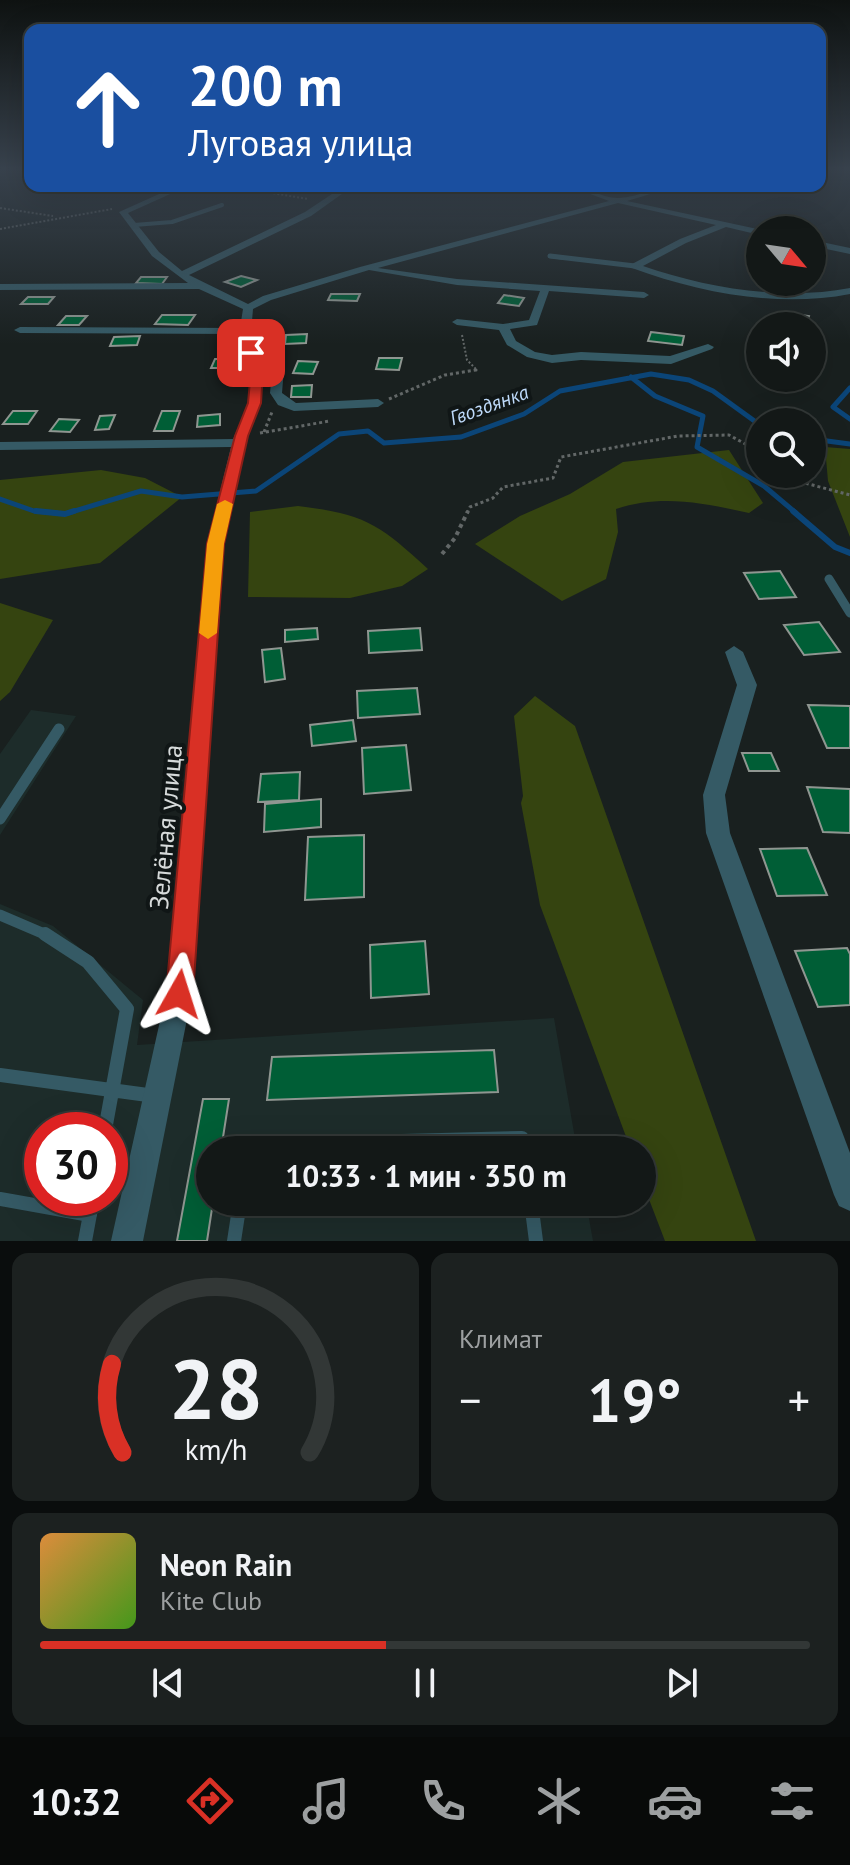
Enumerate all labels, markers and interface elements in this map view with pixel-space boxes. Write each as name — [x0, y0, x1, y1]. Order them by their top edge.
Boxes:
text: 200 m — [188, 49, 343, 121]
icon: ahead — [56, 56, 160, 160]
text: Луговая улица — [188, 119, 413, 166]
north arrow — [746, 216, 826, 296]
map controls — [746, 216, 826, 488]
button: sound — [746, 312, 826, 392]
pin — [217, 319, 285, 387]
icon: arrive — [229, 331, 273, 375]
water label: Гвоздянка — [446, 379, 532, 431]
button: search — [746, 408, 826, 488]
street label: Зелёная улица — [142, 743, 189, 911]
position arrow — [137, 952, 221, 1036]
speed limit sign: 30 — [24, 1112, 128, 1216]
text: 10:33 · 1 мин · 350 m — [285, 1156, 567, 1195]
text: Климат — [459, 1322, 542, 1355]
text: 28 — [168, 1334, 263, 1442]
text: 19° — [587, 1361, 682, 1439]
text: − — [459, 1371, 481, 1428]
text: + — [788, 1371, 810, 1428]
text: km/h — [184, 1431, 247, 1468]
text: Neon Rain — [160, 1545, 292, 1584]
text: Kite Club — [160, 1584, 262, 1617]
icon: previous — [146, 1661, 190, 1705]
icon: pause — [403, 1661, 447, 1705]
icon: next — [660, 1661, 704, 1705]
icon: directions — [182, 1773, 238, 1829]
icon: music — [298, 1773, 354, 1829]
icon: phone — [415, 1773, 471, 1829]
icon: climate — [531, 1773, 587, 1829]
icon: car — [647, 1773, 703, 1829]
icon: filters — [764, 1773, 820, 1829]
text: 10:32 — [30, 1778, 122, 1825]

